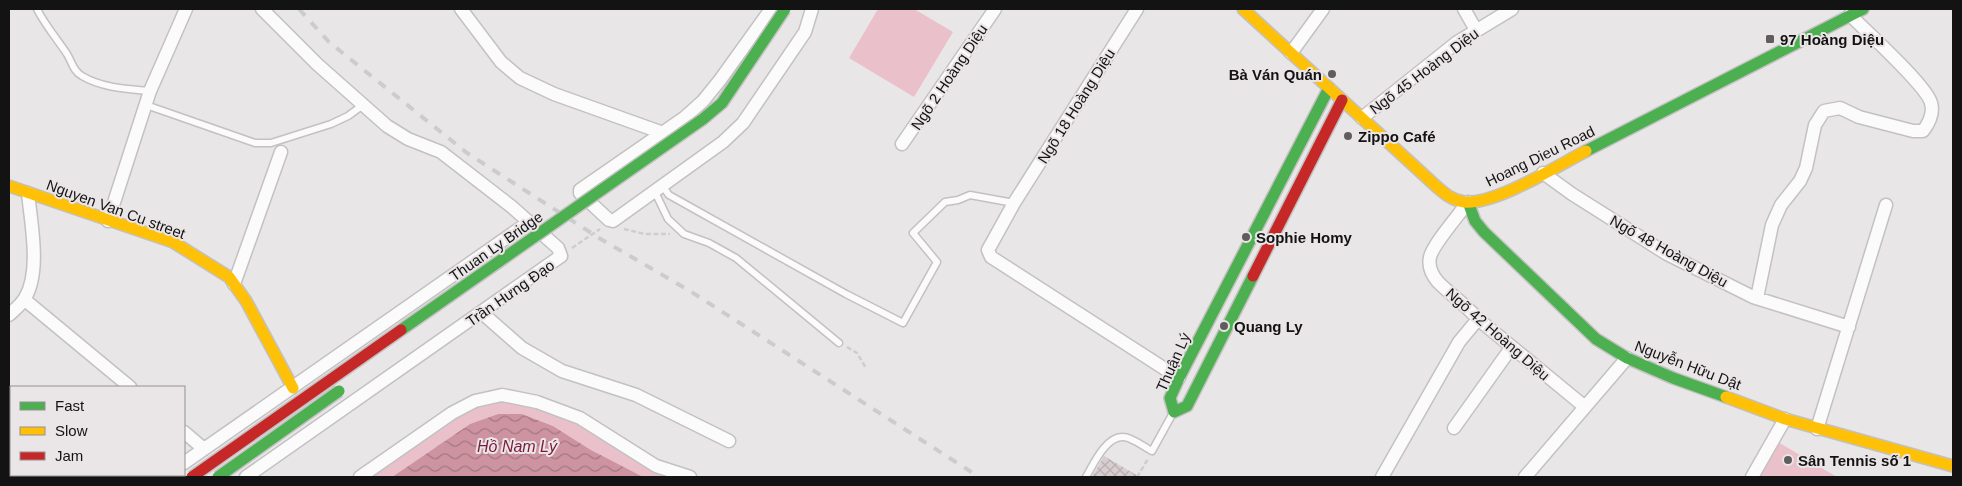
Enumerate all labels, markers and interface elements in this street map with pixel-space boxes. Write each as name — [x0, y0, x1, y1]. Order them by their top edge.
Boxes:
street label: Ngõ 2 Hoàng Diệu — [907, 21, 991, 133]
street label: Ngõ 45 Hoàng Diệu — [1366, 25, 1482, 117]
place label: 97 Hoàng Diệu — [1780, 31, 1884, 48]
marker: 97 Hoàng Diệu — [1764, 33, 1776, 45]
street label: Ngõ 18 Hoàng Diệu — [1034, 46, 1118, 166]
place label: Bà Ván Quán — [1229, 66, 1322, 83]
marker: Bà Ván Quán — [1326, 68, 1338, 80]
street label: Hoang Dieu Road — [1483, 122, 1597, 190]
place label: Zippo Café — [1358, 128, 1436, 145]
marker: Zippo Café — [1342, 130, 1354, 142]
street label: Nguyen Van Cu street — [44, 176, 189, 242]
street label: Thuan Ly Bridge — [446, 208, 546, 284]
street label: Ngõ 48 Hoàng Diệu — [1607, 212, 1731, 290]
place label: Sophie Homy — [1256, 229, 1353, 246]
marker: Sophie Homy — [1240, 231, 1252, 243]
street label: Trần Hưng Đạo — [463, 256, 557, 330]
street label: Ngõ 42 Hoàng Diệu — [1443, 284, 1553, 384]
place label: Quang Ly — [1234, 318, 1303, 335]
marker: Quang Ly — [1218, 320, 1230, 332]
street label: Thuận Lý — [1153, 330, 1194, 394]
street label: Nguyễn Hữu Dật — [1632, 337, 1744, 393]
legend — [10, 386, 185, 476]
text: Fast — [55, 397, 85, 414]
text: Slow — [55, 422, 88, 439]
water label: Hồ Nam Lý — [477, 438, 558, 455]
text: Jam — [55, 447, 83, 464]
place label: Sân Tennis số 1 — [1798, 452, 1911, 469]
marker: Sân Tennis số 1 — [1782, 454, 1794, 466]

